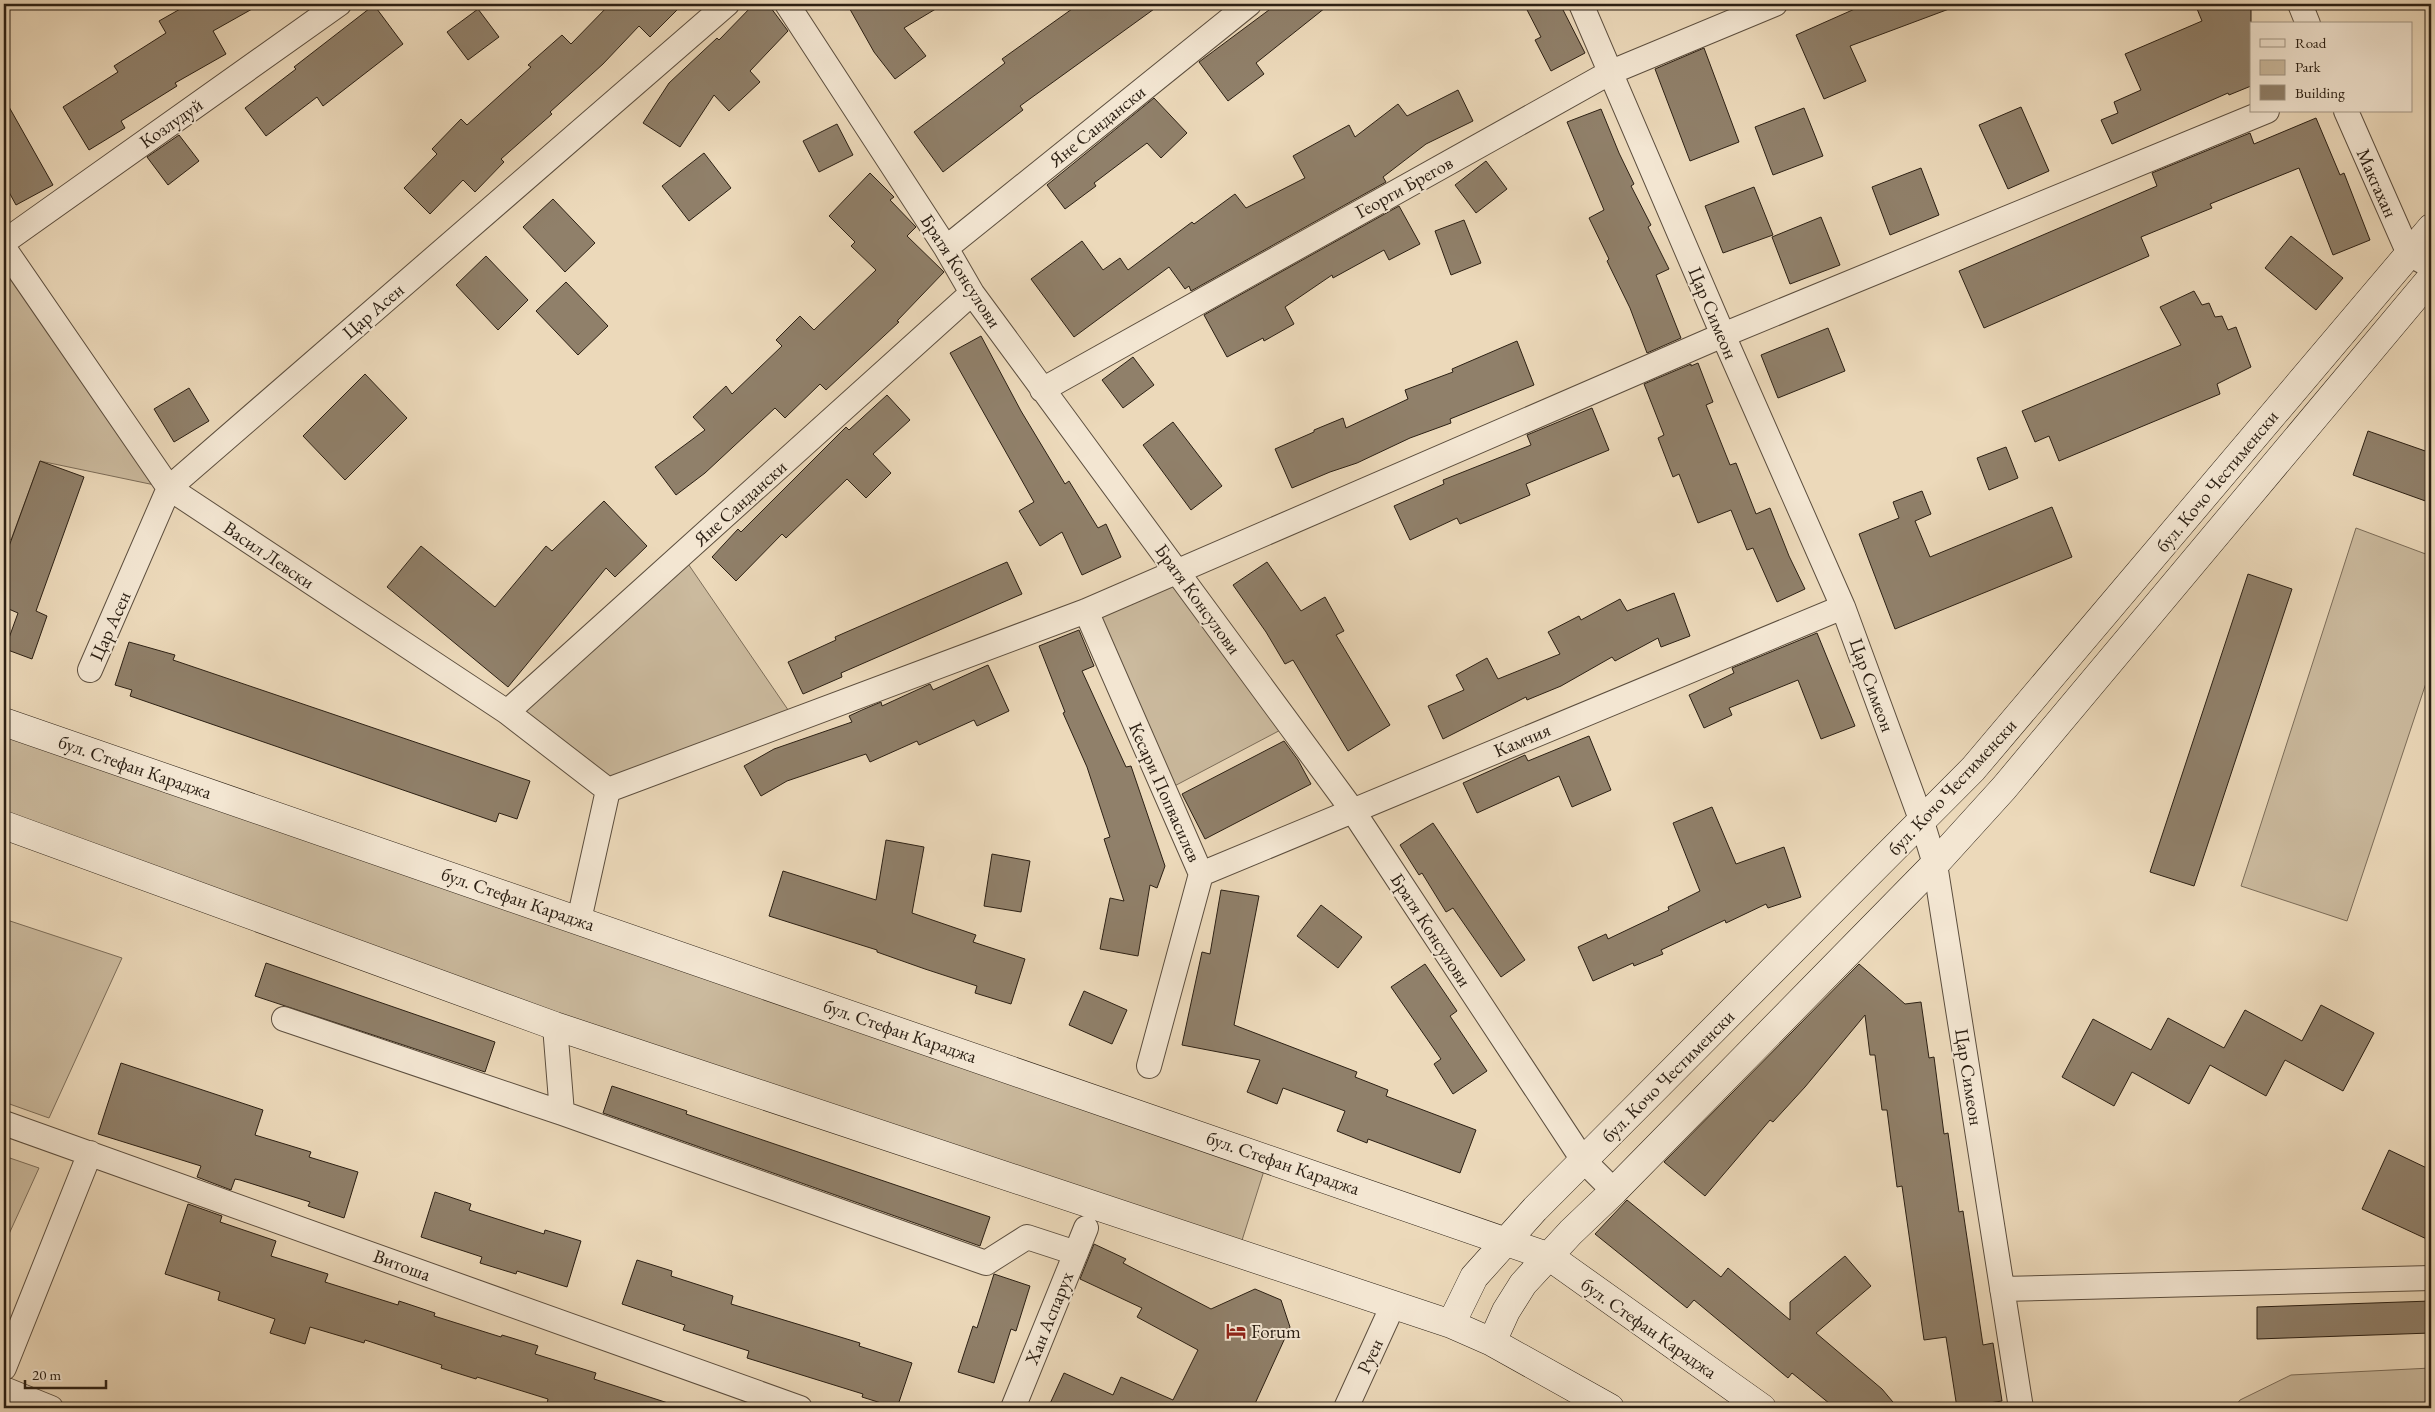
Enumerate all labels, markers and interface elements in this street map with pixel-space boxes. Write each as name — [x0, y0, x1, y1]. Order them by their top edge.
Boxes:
legend — [2250, 22, 2412, 112]
text: Road — [2295, 33, 2327, 52]
text: Park — [2295, 57, 2322, 76]
street label: Яне Сандански — [1043, 79, 1151, 173]
text: Building — [2295, 83, 2345, 102]
street label: Козлудуй — [134, 92, 208, 154]
street label: Макгахан — [2351, 145, 2403, 222]
street label: Георги Брегов — [1351, 150, 1457, 224]
street label: Братя Консулови — [915, 209, 1007, 333]
street label: Цар Симеон — [1682, 263, 1744, 363]
street label: Цар Асен — [337, 277, 409, 345]
street label: бул. Кочо Честименски — [2150, 405, 2284, 557]
street label: Яне Сандански — [687, 454, 792, 552]
street label: Васил Левски — [219, 515, 319, 595]
street label: Братя Консулови — [1149, 539, 1247, 659]
street label: Цар Асен — [84, 587, 136, 665]
street label: Цар Симеон — [1844, 635, 1901, 735]
street label: бул. Кочо Честименски — [1882, 713, 2022, 861]
street label: Камчия — [1490, 717, 1555, 763]
street label: Кесари Попвасилев — [1123, 718, 1207, 866]
street label: бул. Стефан Караджа — [55, 729, 215, 805]
street label: бул. Стефан Караджа — [438, 861, 598, 937]
street label: Братя Консулови — [1385, 868, 1477, 992]
street label: бул. Стефан Караджа — [820, 993, 980, 1069]
street label: бул. Кочо Честименски — [1596, 1004, 1740, 1148]
street label: Цар Симеон — [1949, 1027, 1989, 1127]
street label: бул. Стефан Караджа — [1203, 1125, 1363, 1201]
street label: Витоша — [370, 1243, 434, 1287]
street label: Хан Аспарух — [1019, 1267, 1079, 1369]
street label: бул. Стефан Караджа — [1576, 1272, 1722, 1385]
place label: Forum — [1251, 1319, 1301, 1344]
hotel icon: Forum — [1225, 1320, 1247, 1342]
street label: Руен — [1351, 1334, 1389, 1377]
scale bar — [25, 1357, 106, 1389]
text: 20 m — [32, 1365, 61, 1384]

